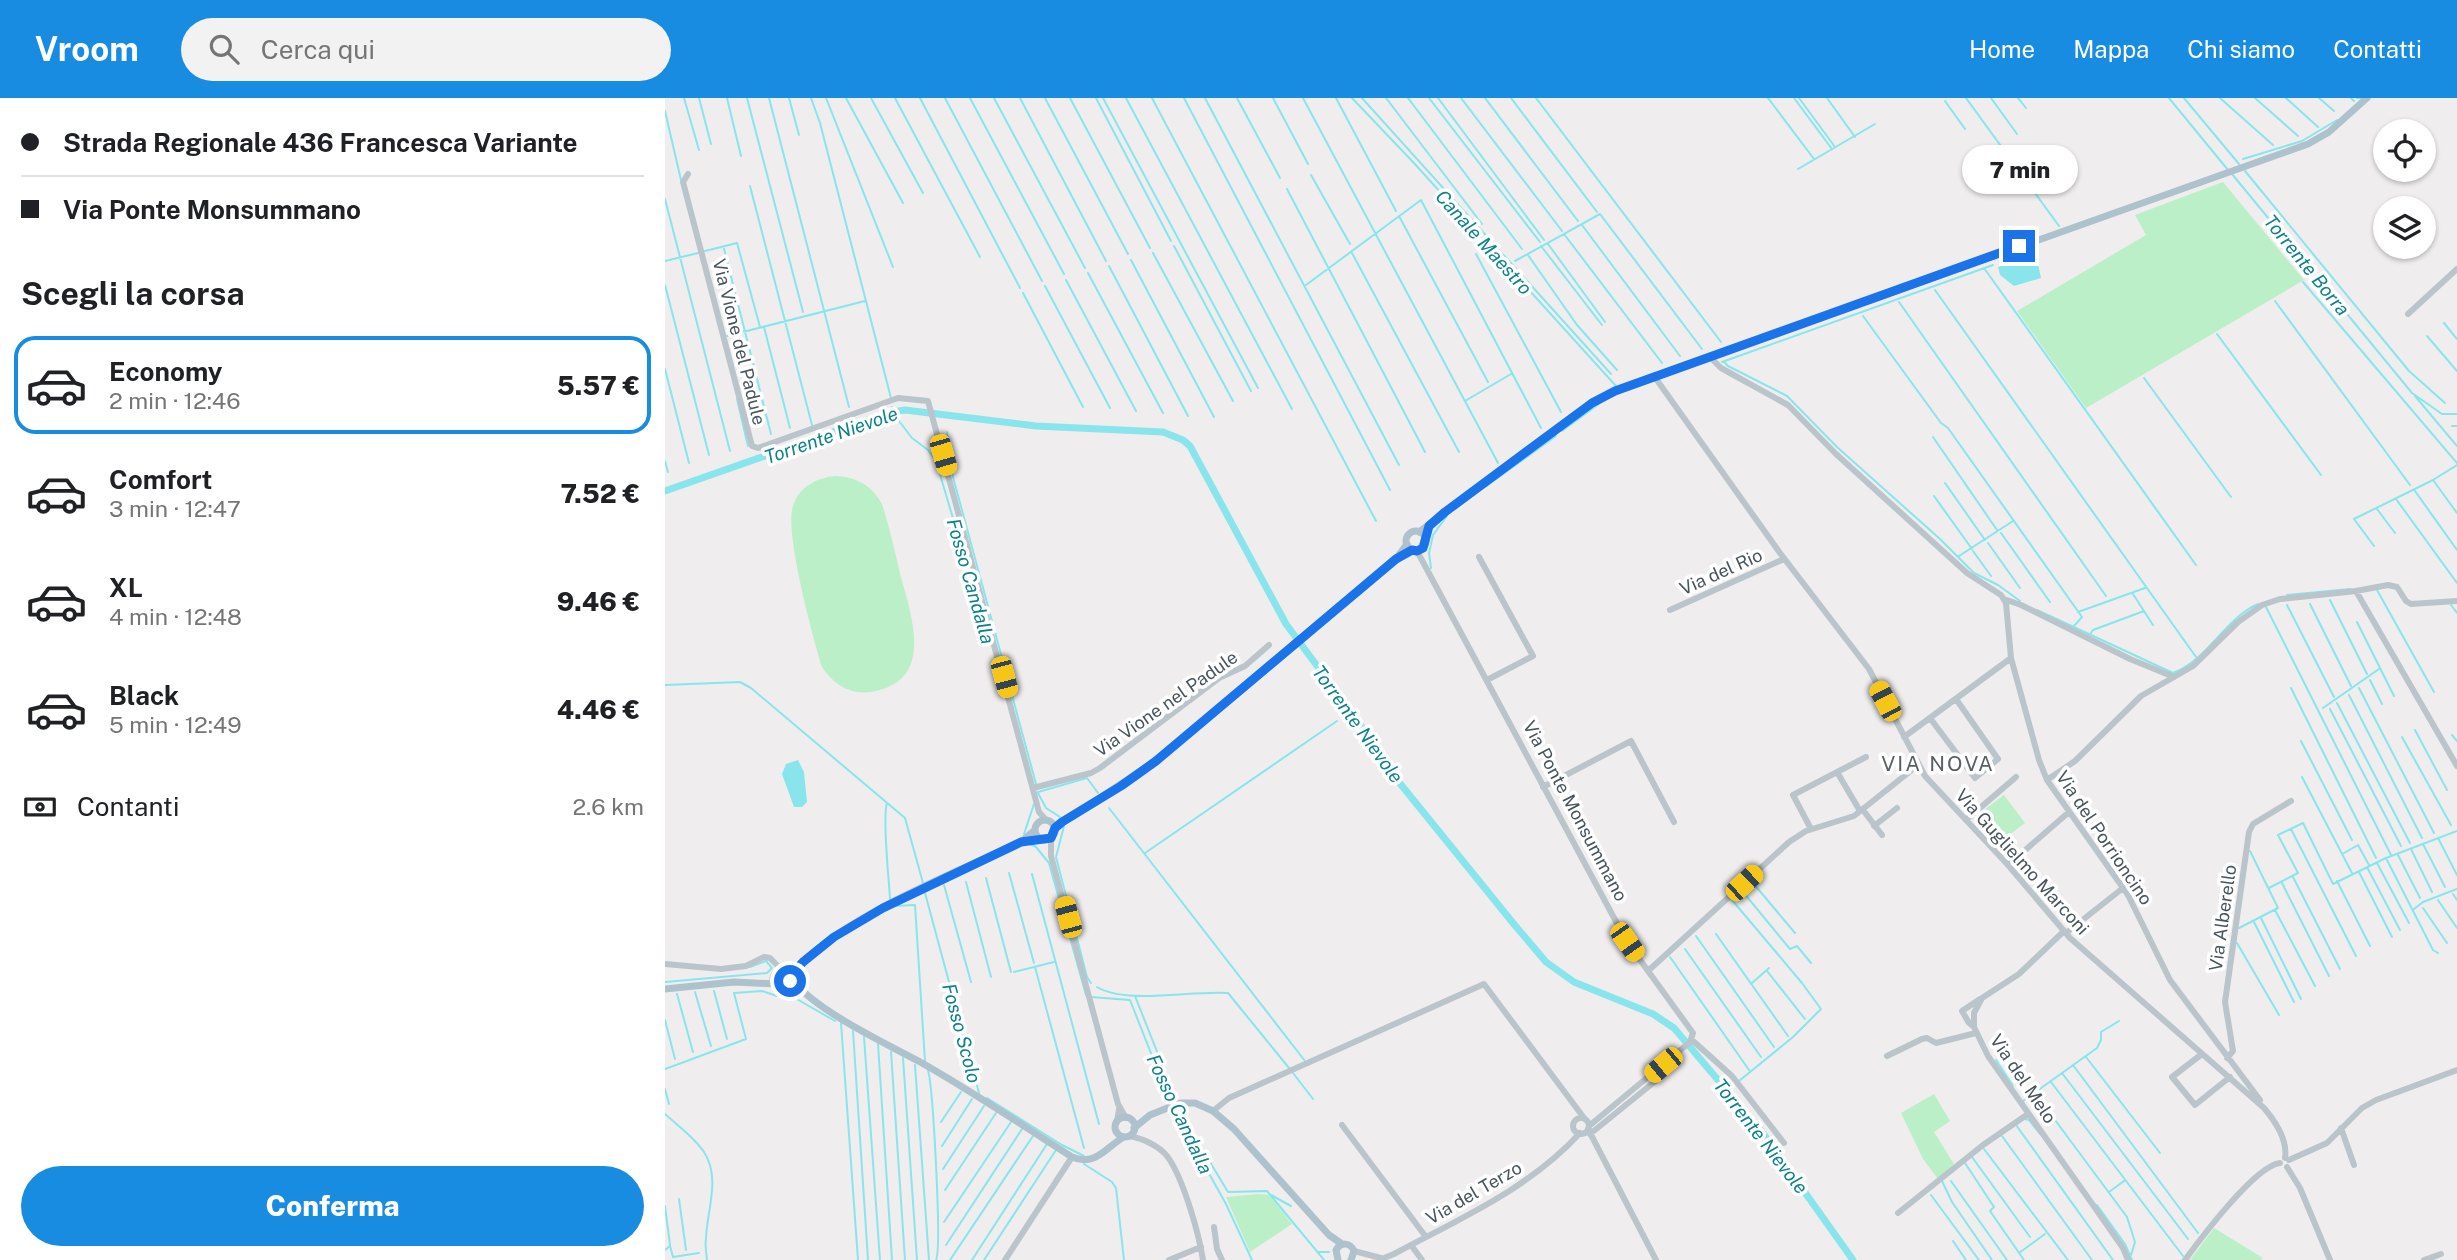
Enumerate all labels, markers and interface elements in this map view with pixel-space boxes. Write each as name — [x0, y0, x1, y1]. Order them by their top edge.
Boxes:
search box — [181, 18, 671, 81]
text: Vroom — [35, 30, 139, 68]
icon: search — [205, 30, 243, 68]
text: Cerca qui — [261, 34, 375, 65]
text: Home — [1969, 35, 2035, 63]
text: Mappa — [2073, 35, 2149, 63]
text: Chi siamo — [2187, 35, 2295, 63]
text: Contatti — [2333, 35, 2422, 63]
map controls — [2373, 119, 2436, 259]
button: locate — [2373, 119, 2436, 182]
text: Strada Regionale 436 Francesca Variante — [63, 127, 578, 158]
callout: 7 min — [1961, 144, 2077, 194]
text: 7 min — [1990, 156, 2050, 183]
water label: Canale Maestro — [1431, 185, 1537, 299]
text: Via Ponte Monsummano — [63, 194, 361, 225]
button: layers — [2373, 196, 2436, 259]
water label: Torrente Borra — [2260, 210, 2354, 320]
route end — [2003, 230, 2035, 262]
street label: Via Vione del Padule — [709, 257, 770, 427]
text: Scegli la corsa — [21, 275, 245, 312]
icon: car — [25, 354, 88, 417]
text: Economy — [109, 356, 222, 387]
text: 5.57 € — [557, 370, 640, 401]
text: 2 min · 12:46 — [109, 387, 241, 414]
water label: Torrente Nievole — [761, 402, 901, 468]
car — [928, 432, 959, 478]
icon: car — [25, 462, 88, 525]
text: Comfort — [109, 464, 212, 495]
text: 7.52 € — [561, 478, 640, 509]
text: 3 min · 12:47 — [109, 495, 241, 522]
water label: Fosso Candalla — [943, 516, 999, 646]
street label: Via del Rio — [1676, 544, 1765, 599]
icon: car — [25, 570, 88, 633]
text: XL — [109, 572, 143, 603]
text: 9.46 € — [557, 586, 640, 617]
text: 4 min · 12:48 — [109, 603, 242, 630]
street label: Via Vione nel Padule — [1090, 646, 1241, 761]
car — [989, 654, 1020, 700]
water label: Torrente Nievole — [1308, 661, 1408, 787]
icon: car — [25, 678, 88, 741]
car — [1866, 678, 1905, 724]
text: Black — [109, 680, 179, 711]
text: 4.46 € — [557, 694, 640, 725]
text: 5 min · 12:49 — [109, 711, 242, 738]
street label: Via Ponte Monsummano — [1519, 717, 1632, 905]
district label: VIA NOVA — [1881, 751, 1995, 776]
street label: Via del Porrioncino — [2052, 767, 2157, 909]
street label: Via Guglielmo Marconi — [1951, 785, 2093, 939]
icon: cash — [21, 788, 59, 826]
text: Contanti — [77, 791, 179, 822]
text: 2.6 km — [572, 793, 644, 820]
car — [1722, 861, 1767, 905]
street label: Via Alberello — [2205, 863, 2240, 973]
car — [1053, 894, 1084, 940]
car — [1607, 919, 1648, 965]
route start — [774, 965, 806, 997]
water label: Fosso Scolo — [938, 981, 986, 1085]
street label: Via del Melo — [1986, 1030, 2061, 1127]
car — [1641, 1043, 1686, 1087]
water label: Fosso Candalla — [1143, 1051, 1217, 1177]
water label: Torrente Nievole — [1709, 1074, 1813, 1198]
street label: Via del Terzo — [1422, 1157, 1525, 1228]
button: Conferma — [21, 1166, 644, 1246]

